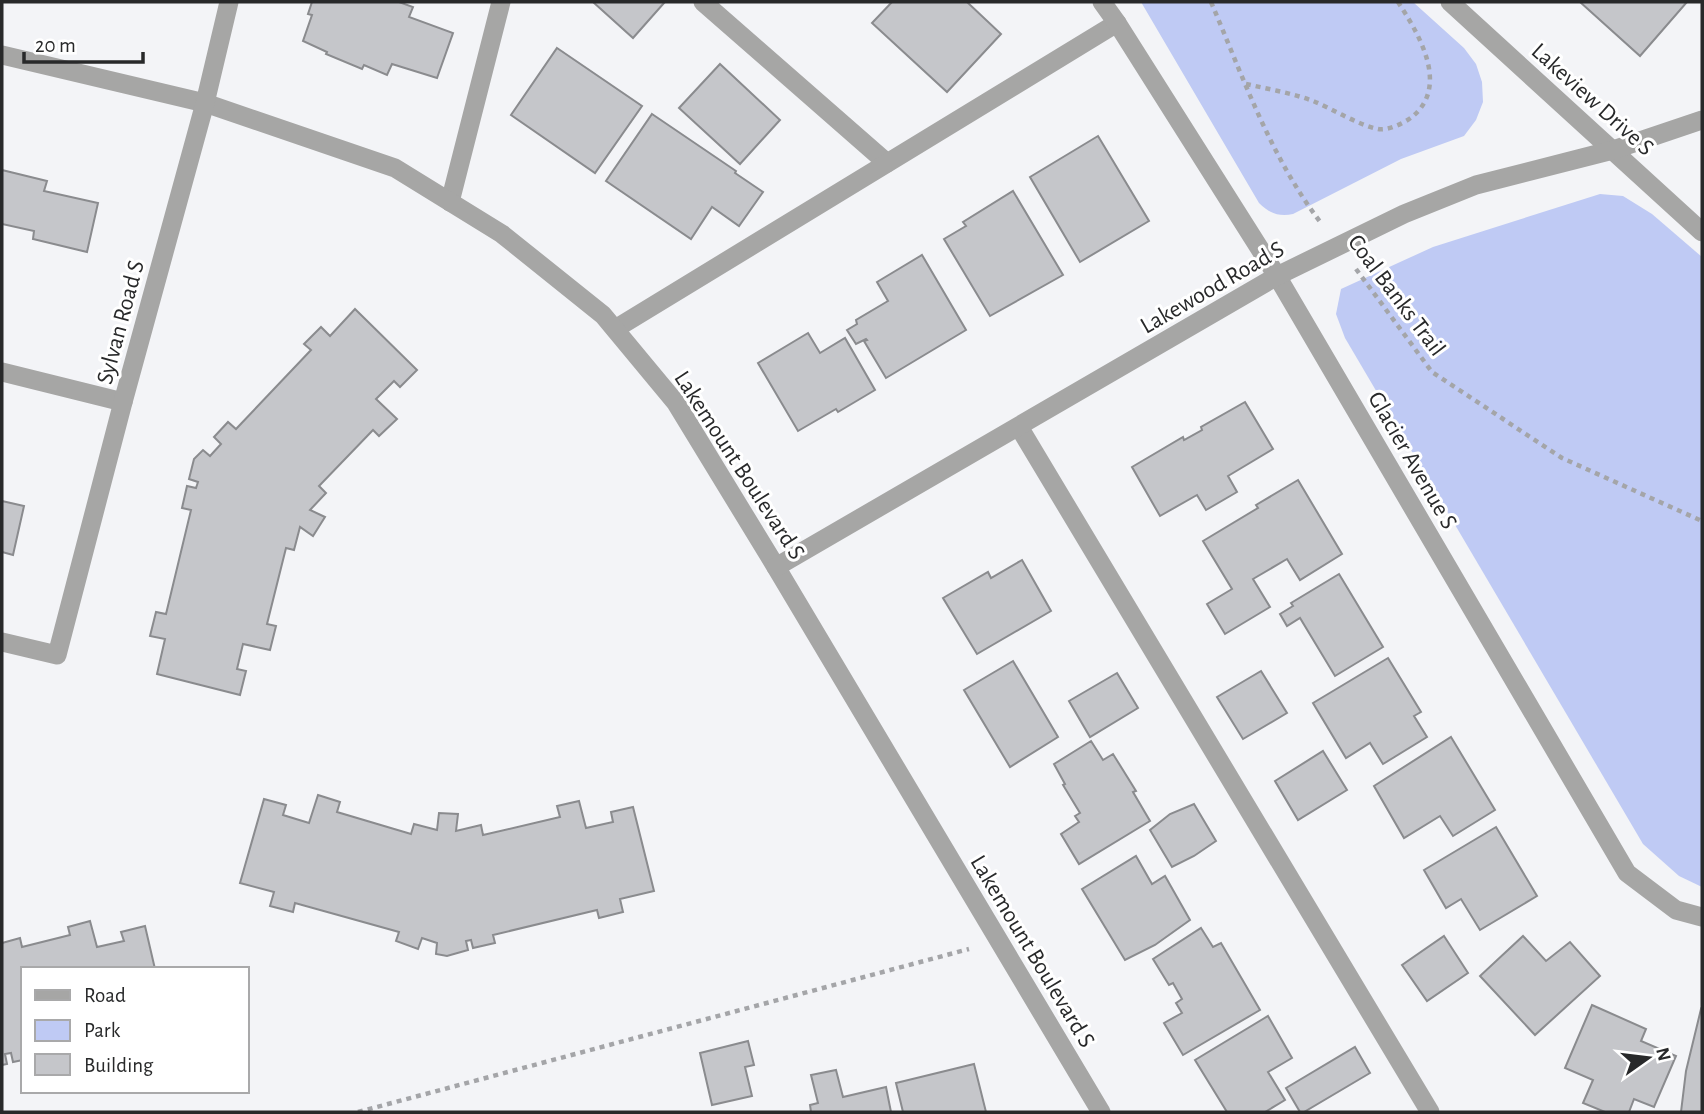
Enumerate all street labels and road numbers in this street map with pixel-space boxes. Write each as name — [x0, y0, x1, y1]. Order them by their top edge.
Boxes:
street label: Lakeview Drive S — [1527, 39, 1658, 161]
street label: Coal Banks Trail — [1343, 230, 1449, 361]
street label: Lakewood Road S — [1137, 237, 1288, 339]
street label: Sylvan Road S — [93, 258, 149, 387]
street label: Lakemount Boulevard S — [669, 367, 809, 564]
street label: Glacier Avenue S — [1363, 388, 1461, 533]
street label: Lakemount Boulevard S — [965, 851, 1099, 1052]

